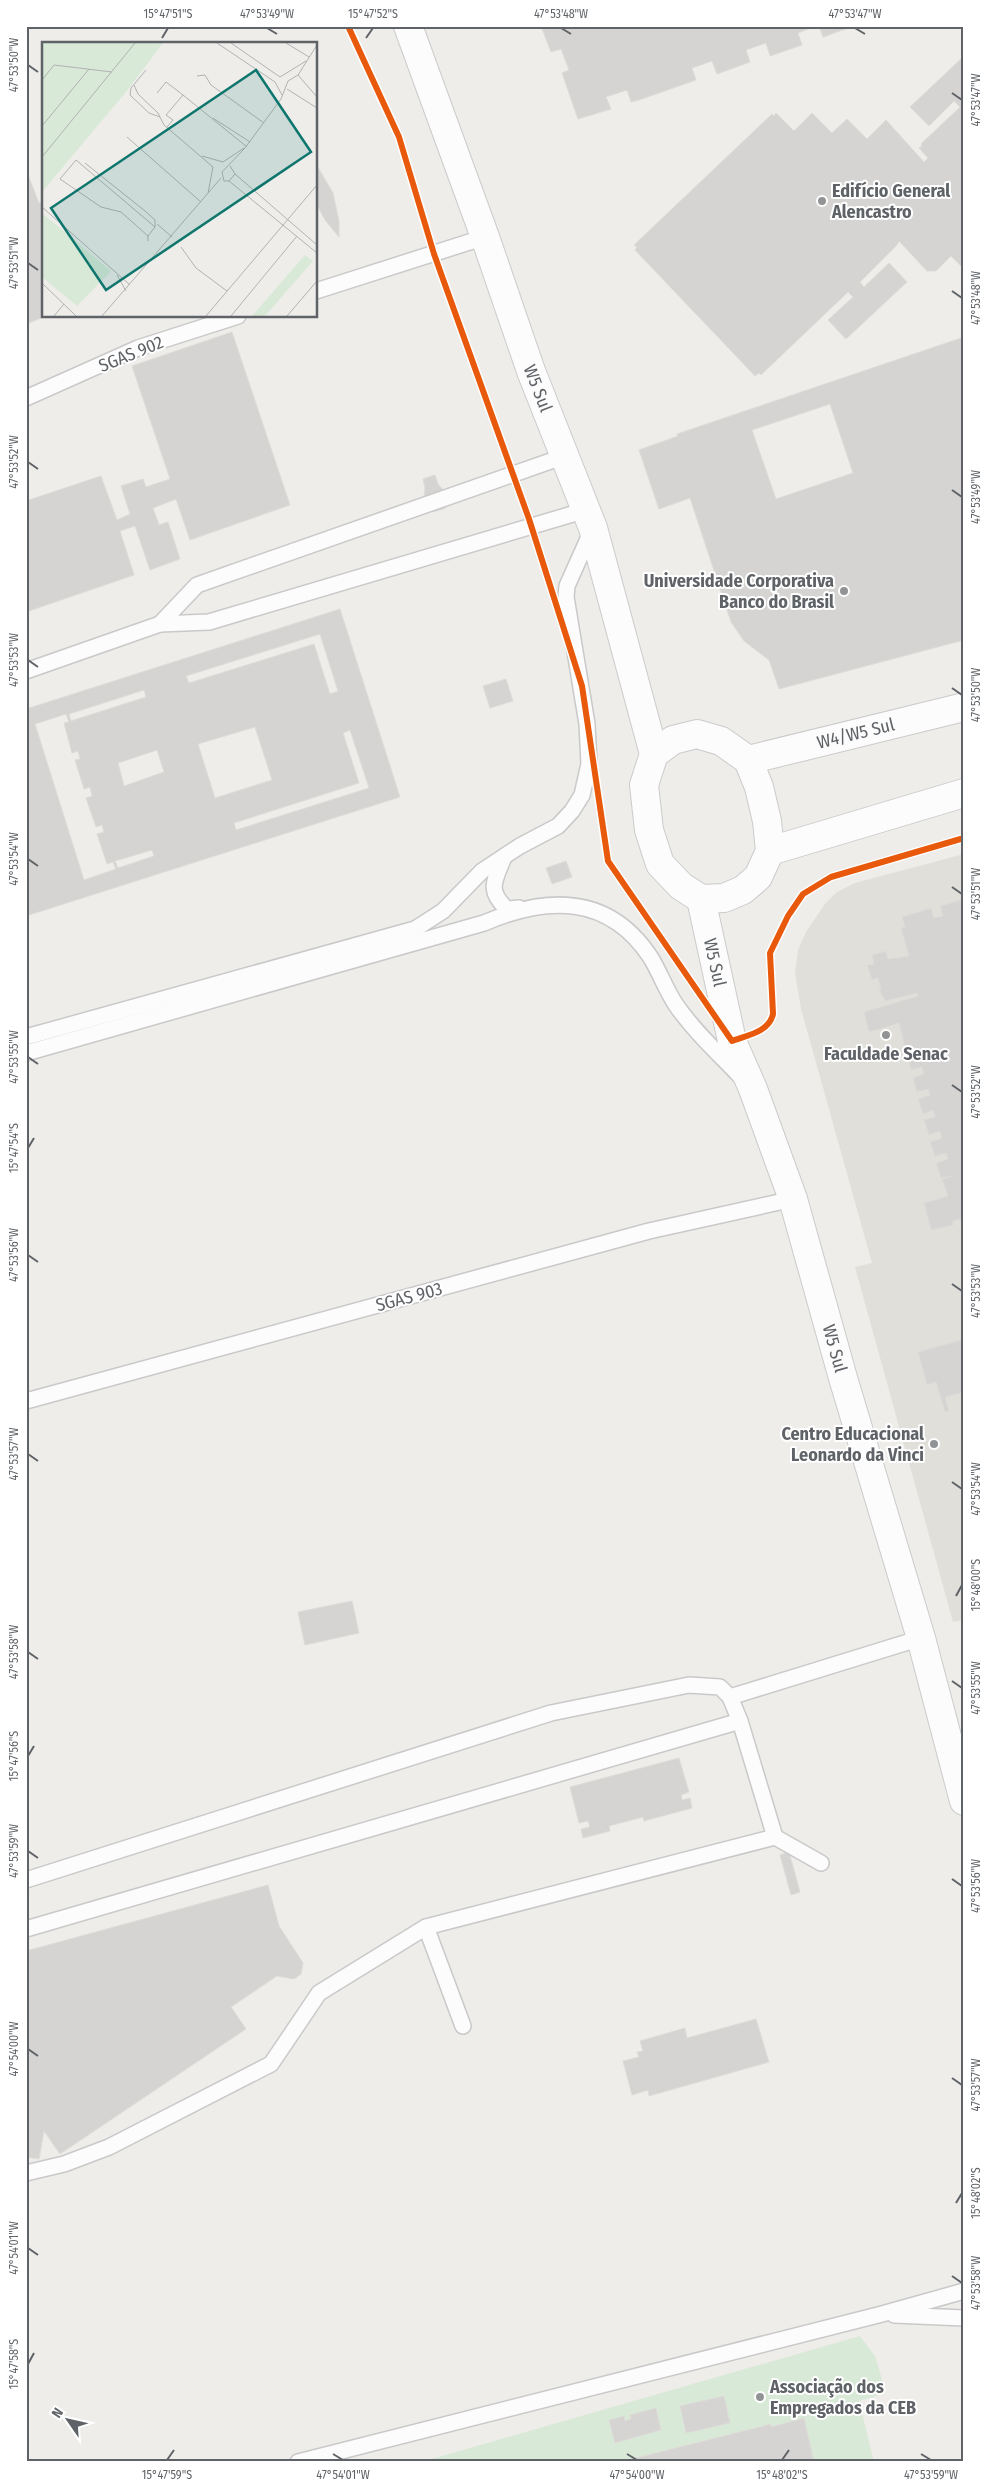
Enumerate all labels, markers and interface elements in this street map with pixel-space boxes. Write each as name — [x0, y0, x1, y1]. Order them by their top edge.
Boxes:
text: 15°47'51"S — [144, 7, 192, 21]
text: 47°53'49"W — [240, 7, 294, 21]
text: 15°47'52"S — [348, 7, 398, 21]
text: 47°53'48"W — [534, 7, 588, 21]
text: 47°53'47"W — [828, 7, 882, 21]
text: 47°53'50"W — [7, 38, 21, 92]
inset map — [42, 42, 318, 318]
text: 47°53'47"W — [969, 73, 983, 127]
place label: Edifício General Alencastro — [831, 180, 950, 223]
marker: Edifício General Alencastro — [816, 195, 828, 207]
text: 47°53'51"W — [7, 237, 21, 289]
text: 47°53'48"W — [969, 271, 983, 325]
street label: SGAS 902 — [95, 331, 167, 377]
street label: W5 Sul — [519, 362, 557, 415]
text: 47°53'52"W — [7, 435, 21, 489]
text: 47°53'49"W — [969, 470, 983, 524]
place label: Universidade Corporativa Banco do Brasil — [644, 570, 834, 613]
marker: Universidade Corporativa Banco do Brasil — [838, 585, 850, 597]
text: 47°53'53"W — [7, 633, 21, 687]
text: 47°53'50"W — [969, 668, 983, 722]
street label: W4/W5 Sul — [815, 713, 897, 754]
text: 47°53'54"W — [7, 832, 21, 886]
text: 47°53'51"W — [969, 868, 983, 920]
street label: W5 Sul — [699, 936, 731, 989]
marker: Faculdade Senac — [880, 1029, 892, 1041]
text: 47°53'55"W — [7, 1030, 21, 1084]
place label: Faculdade Senac — [824, 1043, 948, 1065]
text: 47°53'52"W — [969, 1065, 983, 1119]
text: 15°47'54"S — [7, 1123, 21, 1173]
text: 47°53'56"W — [7, 1228, 21, 1282]
text: 47°53'53"W — [969, 1264, 983, 1318]
street label: SGAS 903 — [373, 1278, 445, 1316]
street label: W5 Sul — [818, 1322, 852, 1375]
place label: Centro Educacional Leonardo da Vinci — [781, 1423, 924, 1466]
text: 47°53'57"W — [7, 1427, 21, 1481]
marker: Centro Educacional Leonardo da Vinci — [928, 1438, 940, 1450]
text: 47°53'54"W — [969, 1462, 983, 1516]
text: 15°48'00"S — [969, 1559, 983, 1611]
text: 47°53'58"W — [7, 1625, 21, 1679]
text: 47°53'55"W — [969, 1661, 983, 1715]
text: 15°47'56"S — [7, 1731, 21, 1781]
text: 47°53'59"W — [7, 1824, 21, 1878]
text: 47°53'56"W — [969, 1859, 983, 1913]
text: 47°54'00"W — [7, 2021, 21, 2077]
text: 47°53'57"W — [969, 2058, 983, 2112]
text: 15°48'02"S — [969, 2167, 983, 2219]
text: 47°54'01"W — [7, 2221, 21, 2275]
text: 47°53'58"W — [969, 2256, 983, 2310]
text: 15°47'58"S — [7, 2339, 21, 2389]
place label: Associação dos Empregados da CEB — [769, 2376, 916, 2419]
marker: Associação dos Empregados da CEB — [754, 2391, 766, 2403]
north arrow — [42, 2396, 92, 2446]
text: N — [48, 2405, 67, 2421]
text: 15°47'59"S — [142, 2468, 192, 2482]
text: 47°54'01"W — [316, 2468, 370, 2482]
text: 47°54'00"W — [609, 2468, 665, 2482]
text: 15°48'02"S — [756, 2468, 808, 2482]
text: 47°53'59"W — [904, 2468, 958, 2482]

